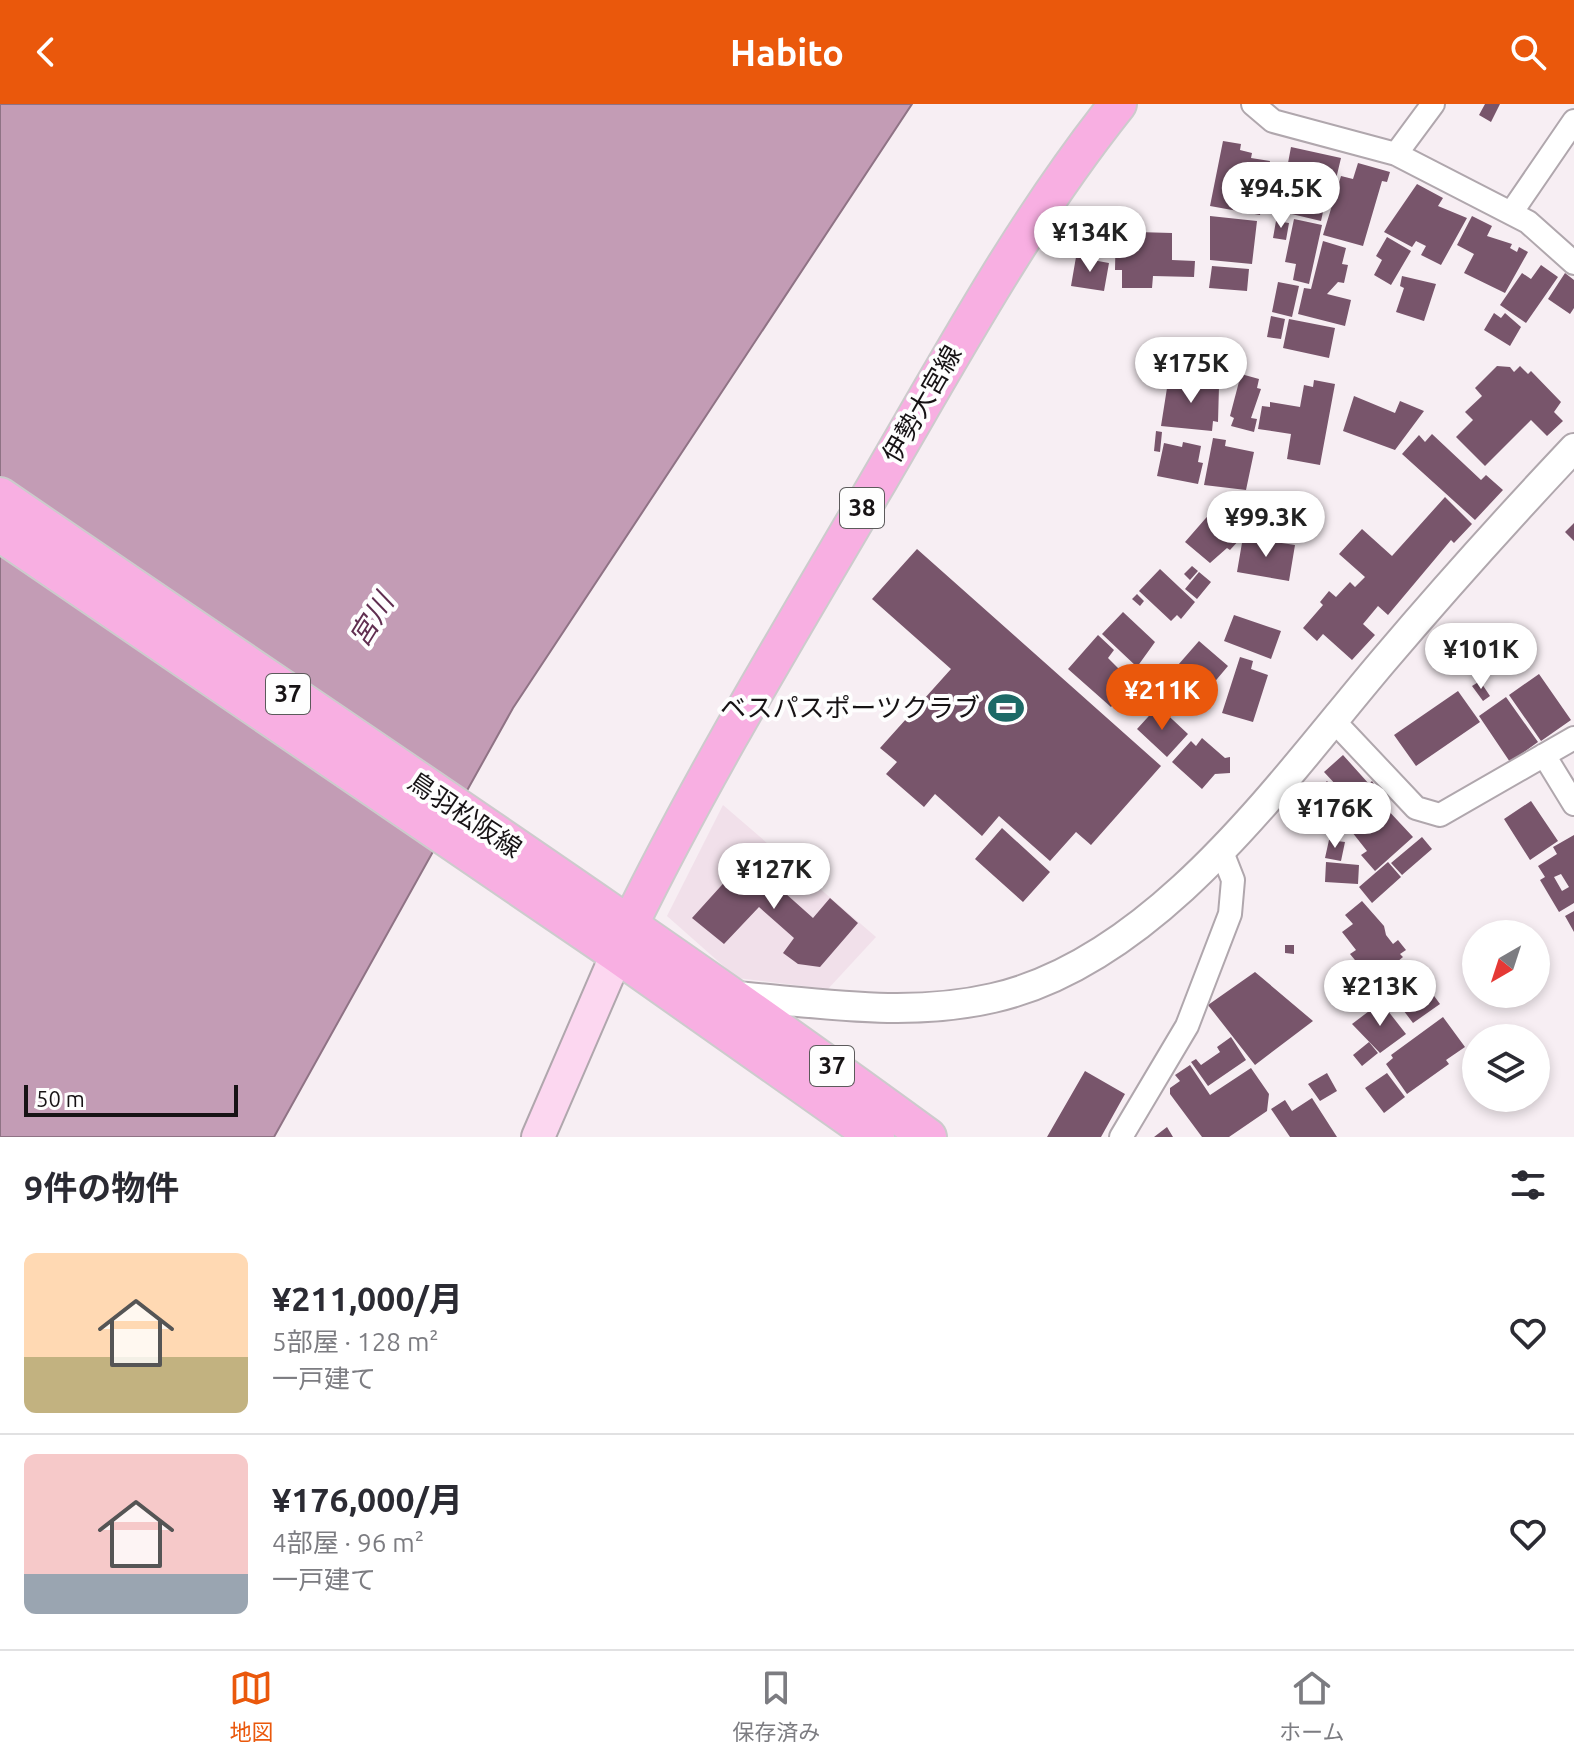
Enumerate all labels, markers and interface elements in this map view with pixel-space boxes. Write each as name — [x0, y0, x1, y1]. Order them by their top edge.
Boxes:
icon: back — [24, 30, 68, 74]
icon: search — [1506, 30, 1550, 74]
text: Habito — [730, 32, 844, 73]
pin: ¥94.5K — [1216, 162, 1346, 230]
text: ¥94.5K — [1240, 173, 1322, 202]
pin: ¥134K — [1034, 206, 1146, 274]
text: ¥134K — [1052, 217, 1128, 246]
pin: ¥175K — [1135, 337, 1247, 405]
street label: 伊勢大宮線 — [877, 340, 967, 467]
text: ¥175K — [1153, 348, 1229, 377]
road number: 38 — [840, 488, 884, 528]
pin: ¥99.3K — [1201, 491, 1331, 559]
text: ¥99.3K — [1225, 502, 1307, 531]
water label: 宮川 — [343, 585, 400, 652]
pin: ¥101K — [1425, 623, 1537, 691]
text: ¥101K — [1443, 634, 1519, 663]
pin: ¥211K — [1106, 664, 1218, 732]
road number: 37 — [266, 674, 310, 714]
text: ¥211K — [1124, 675, 1200, 704]
sports icon: ベスパスポーツクラブ — [987, 689, 1025, 727]
place label: ベスパスポーツクラブ — [720, 693, 980, 722]
street label: 鳥羽松阪線 — [403, 766, 527, 863]
pin: ¥176K — [1279, 782, 1391, 850]
text: ¥176K — [1297, 793, 1373, 822]
pin: ¥127K — [718, 843, 830, 911]
text: ¥127K — [736, 854, 812, 883]
north arrow — [1462, 920, 1550, 1008]
map controls — [1462, 920, 1550, 1112]
pin: ¥213K — [1324, 960, 1436, 1028]
text: ¥213K — [1342, 971, 1418, 1000]
button: layers — [1462, 1024, 1550, 1112]
road number: 37 — [810, 1046, 854, 1086]
scale bar — [24, 1081, 238, 1117]
text: 50 m — [36, 1086, 85, 1111]
icon: filters — [1506, 1163, 1550, 1207]
text: 9件の物件 — [24, 1168, 179, 1206]
text: ¥211,000/月 — [272, 1279, 463, 1317]
icon: home — [88, 1285, 184, 1381]
icon: heart — [1506, 1311, 1550, 1355]
text: 5部屋 · 128 m² — [272, 1327, 439, 1356]
text: 一戸建て — [272, 1364, 376, 1393]
text: ¥176,000/月 — [272, 1480, 463, 1518]
icon: home — [88, 1486, 184, 1582]
icon: heart — [1506, 1512, 1550, 1556]
text: 4部屋 · 96 m² — [272, 1528, 424, 1557]
text: 一戸建て — [272, 1565, 376, 1594]
tab: 地図 — [229, 1666, 273, 1746]
tab: 保存済み — [732, 1666, 820, 1746]
tab: ホーム — [1279, 1666, 1345, 1746]

